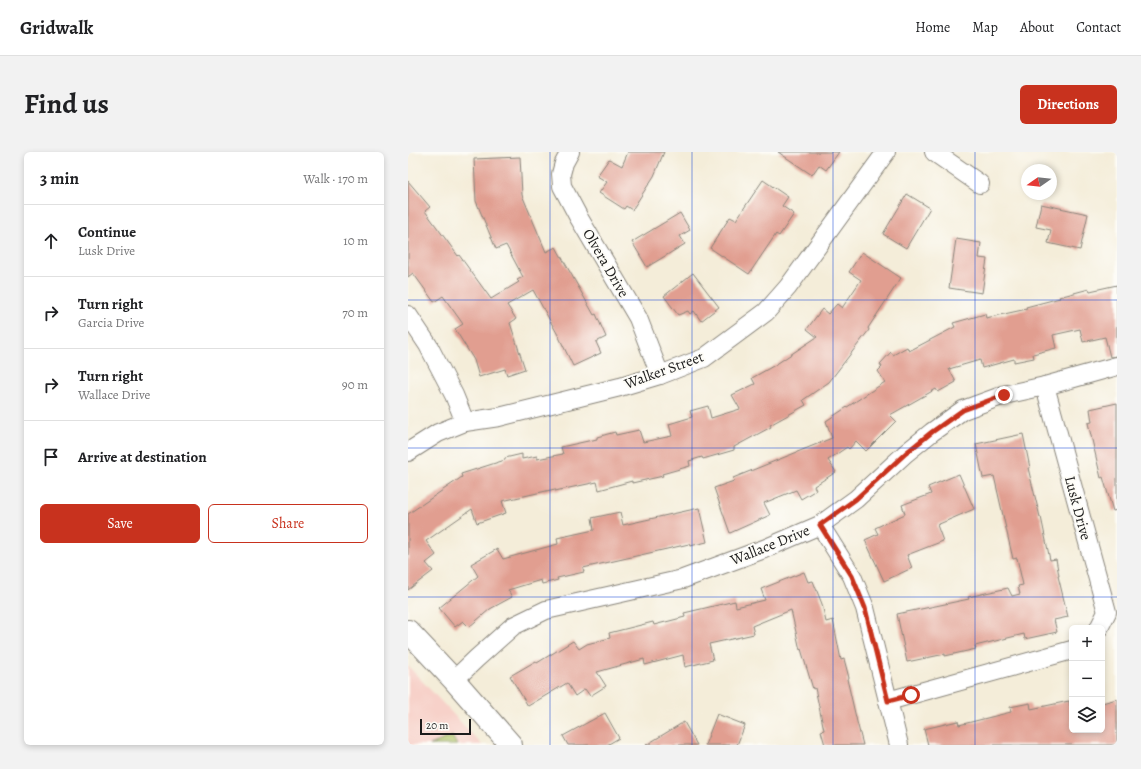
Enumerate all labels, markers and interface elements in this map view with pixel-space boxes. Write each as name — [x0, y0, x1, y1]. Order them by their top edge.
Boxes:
text: Gridwalk — [20, 15, 93, 41]
text: Home — [915, 18, 950, 37]
text: Map — [972, 18, 998, 37]
text: About — [1020, 18, 1054, 37]
text: Contact — [1076, 18, 1121, 37]
text: Find us — [24, 85, 109, 123]
button: Directions — [1020, 85, 1117, 124]
north arrow — [1021, 164, 1057, 200]
text: 3 min — [40, 167, 79, 190]
text: Walk · 170 m — [303, 170, 368, 187]
text: Continue — [78, 222, 136, 242]
street label: Olvera Drive — [578, 225, 634, 301]
icon: ahead — [40, 230, 62, 252]
text: 10 m — [343, 232, 368, 249]
text: Lusk Drive — [78, 242, 135, 259]
text: Turn right — [78, 294, 143, 314]
icon: right — [40, 302, 62, 324]
text: 70 m — [342, 304, 368, 321]
text: Garcia Drive — [78, 314, 144, 331]
street label: Walker Street — [621, 346, 706, 394]
text: Turn right — [78, 366, 143, 386]
icon: right — [40, 374, 62, 396]
text: 90 m — [342, 376, 368, 393]
text: Wallace Drive — [78, 386, 150, 403]
route end — [995, 386, 1013, 404]
icon: arrive — [40, 446, 62, 468]
text: Arrive at destination — [78, 447, 207, 467]
street label: Lusk Drive — [1060, 474, 1096, 543]
button: Save — [40, 504, 200, 543]
button: Share — [208, 504, 368, 543]
street label: Wallace Drive — [727, 520, 813, 570]
map controls — [1069, 625, 1105, 733]
button: + — [1069, 625, 1105, 661]
button: − — [1069, 661, 1105, 697]
route start — [902, 686, 920, 704]
button: layers — [1069, 697, 1105, 733]
scale bar — [420, 717, 471, 736]
text: 20 m — [426, 718, 448, 733]

